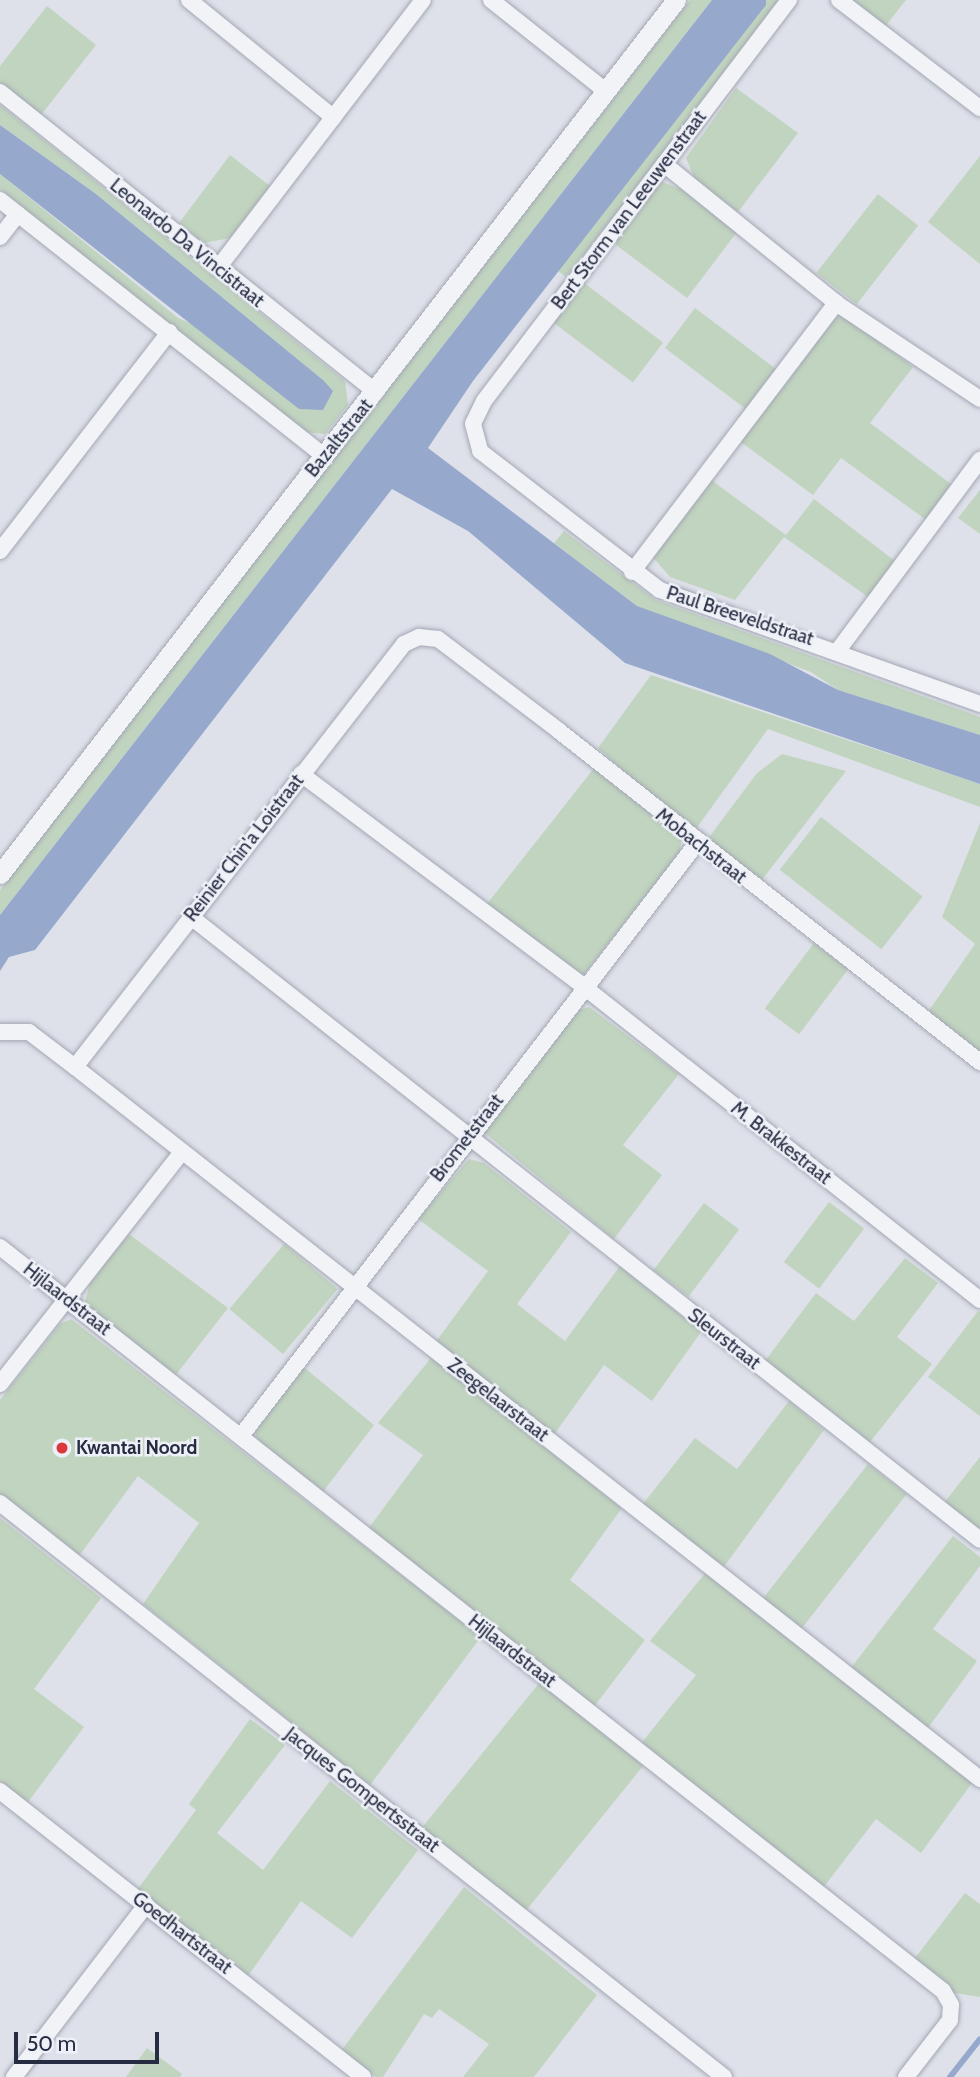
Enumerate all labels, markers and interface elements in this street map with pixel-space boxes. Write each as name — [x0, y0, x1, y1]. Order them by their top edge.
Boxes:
street label: Bert Storm van Leeuwenstraat — [547, 106, 711, 314]
street label: Leonardo Da Vincistraat — [105, 174, 269, 312]
street label: Bazaltstraat — [301, 394, 377, 482]
street label: Paul Breeveldstraat — [664, 581, 816, 651]
street label: Reinier Chin'a Loistraat — [179, 770, 309, 926]
street label: Mobachstraat — [651, 804, 751, 888]
street label: Brometstraat — [426, 1090, 508, 1186]
street label: M. Brakkestraat — [726, 1097, 836, 1189]
street label: Hijlaardstraat — [19, 1258, 115, 1340]
street label: Sleurstraat — [683, 1304, 765, 1374]
street label: Zeegelaarstraat — [443, 1354, 553, 1446]
place label: Kwantai Noord — [76, 1437, 197, 1459]
marker: Kwantai Noord — [54, 1440, 70, 1456]
street label: Hijlaardstraat — [464, 1610, 560, 1692]
street label: Jacques Gompertsstraat — [280, 1723, 444, 1857]
street label: Goedhartstraat — [128, 1887, 236, 1979]
scale bar — [18, 2018, 163, 2062]
text: 50 m — [27, 2031, 76, 2056]

